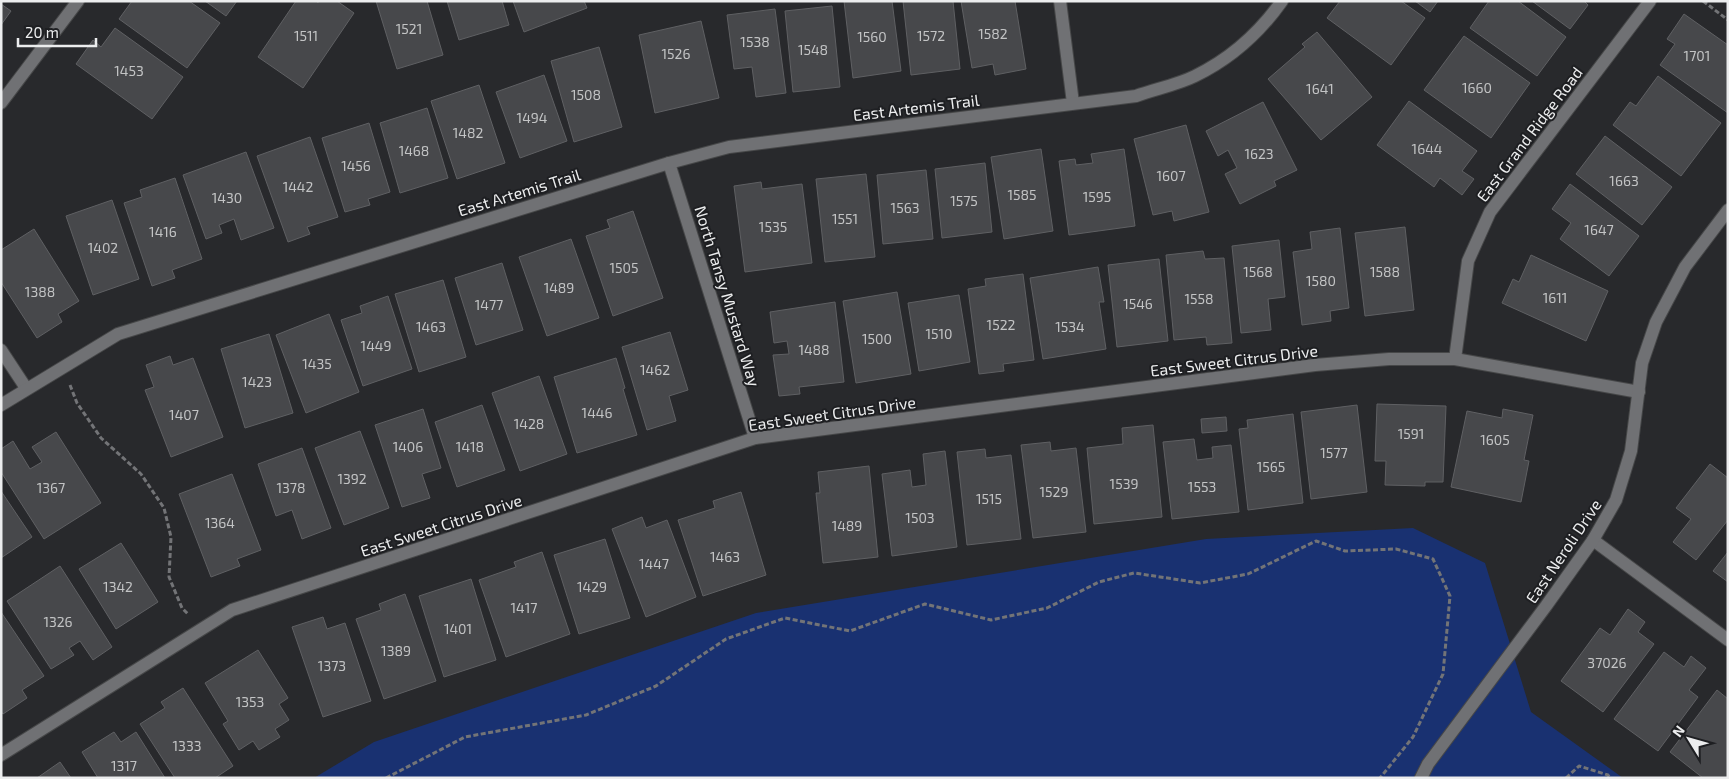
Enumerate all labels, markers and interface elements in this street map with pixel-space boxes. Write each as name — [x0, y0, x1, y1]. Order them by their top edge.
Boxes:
scale bar — [18, 15, 95, 47]
house number: 1521 — [396, 20, 422, 37]
text: 20 m — [25, 23, 59, 41]
house number: 1582 — [978, 25, 1008, 42]
house number: 1511 — [294, 27, 318, 44]
house number: 1572 — [917, 27, 945, 44]
house number: 1560 — [857, 28, 887, 45]
house number: 1538 — [740, 33, 770, 50]
house number: 1548 — [798, 41, 828, 58]
house number: 1526 — [662, 45, 690, 62]
house number: 1701 — [1684, 47, 1710, 64]
house number: 1453 — [114, 62, 144, 79]
street label: East Grand Ridge Road — [1472, 63, 1586, 205]
house number: 1660 — [1462, 79, 1492, 96]
house number: 1641 — [1306, 80, 1334, 97]
house number: 1508 — [571, 86, 601, 103]
street label: East Artemis Trail — [852, 90, 981, 124]
house number: 1494 — [517, 109, 547, 126]
house number: 1482 — [453, 124, 483, 141]
house number: 1644 — [1412, 140, 1442, 157]
house number: 1468 — [399, 142, 429, 159]
house number: 1623 — [1244, 145, 1274, 162]
house number: 1456 — [341, 157, 371, 174]
street label: East Artemis Trail — [455, 164, 583, 220]
house number: 1607 — [1156, 167, 1186, 184]
house number: 1663 — [1609, 172, 1639, 189]
house number: 1442 — [283, 178, 313, 195]
house number: 1585 — [1007, 186, 1037, 203]
house number: 1595 — [1083, 188, 1111, 205]
house number: 1430 — [212, 189, 242, 206]
house number: 1575 — [950, 192, 978, 209]
house number: 1563 — [891, 199, 919, 216]
street label: North Tansy Mustard Way — [691, 203, 765, 389]
house number: 1551 — [832, 210, 858, 227]
house number: 1535 — [759, 218, 787, 235]
house number: 1647 — [1584, 221, 1614, 238]
house number: 1416 — [149, 223, 177, 240]
house number: 1402 — [88, 239, 118, 256]
house number: 1505 — [609, 259, 639, 276]
house number: 1568 — [1243, 263, 1273, 280]
house number: 1588 — [1370, 263, 1400, 280]
house number: 1580 — [1306, 272, 1336, 289]
house number: 1489 — [544, 279, 574, 296]
house number: 1388 — [25, 283, 55, 300]
house number: 1611 — [1543, 289, 1567, 306]
house number: 1558 — [1184, 290, 1214, 307]
house number: 1546 — [1123, 295, 1153, 312]
house number: 1477 — [475, 296, 503, 313]
house number: 1522 — [987, 316, 1016, 333]
house number: 1463 — [416, 318, 446, 335]
house number: 1534 — [1055, 318, 1085, 335]
house number: 1510 — [925, 325, 953, 342]
house number: 1500 — [862, 330, 892, 347]
house number: 1449 — [361, 337, 391, 354]
street label: East Sweet Citrus Drive — [1149, 340, 1319, 380]
house number: 1488 — [798, 341, 830, 358]
house number: 1435 — [302, 355, 332, 372]
house number: 1462 — [640, 361, 670, 378]
house number: 1423 — [242, 373, 272, 390]
street label: East Sweet Citrus Drive — [747, 392, 917, 434]
house number: 1446 — [582, 404, 612, 421]
house number: 1407 — [169, 406, 199, 423]
house number: 1428 — [514, 415, 544, 432]
house number: 1591 — [1398, 425, 1424, 442]
house number: 1605 — [1480, 431, 1510, 448]
house number: 1406 — [393, 438, 423, 455]
house number: 1418 — [456, 438, 484, 455]
house number: 1577 — [1320, 444, 1348, 461]
house number: 1565 — [1257, 458, 1285, 475]
house number: 1392 — [337, 470, 367, 487]
house number: 1539 — [1110, 475, 1138, 492]
house number: 1553 — [1188, 478, 1216, 495]
house number: 1367 — [37, 479, 65, 496]
house number: 1378 — [276, 479, 306, 496]
house number: 1529 — [1040, 483, 1068, 500]
street label: East Sweet Citrus Drive — [358, 490, 524, 560]
house number: 1515 — [976, 490, 1002, 507]
street label: East Neroli Drive — [1521, 496, 1605, 606]
house number: 1503 — [905, 509, 935, 526]
house number: 1364 — [205, 514, 235, 531]
house number: 1489 — [832, 517, 862, 534]
house number: 1463 — [710, 548, 740, 565]
house number: 1447 — [639, 555, 669, 572]
house number: 1342 — [103, 578, 133, 595]
house number: 1429 — [577, 578, 607, 595]
house number: 1417 — [511, 599, 537, 616]
house number: 1326 — [43, 613, 73, 630]
house number: 1401 — [444, 620, 472, 637]
house number: 1389 — [381, 642, 411, 659]
house number: 37026 — [1587, 654, 1627, 671]
house number: 1373 — [318, 657, 346, 674]
house number: 1353 — [236, 693, 264, 710]
north arrow — [1664, 714, 1714, 764]
text: N — [1668, 722, 1688, 740]
house number: 1333 — [173, 737, 201, 754]
house number: 1317 — [111, 757, 137, 774]

